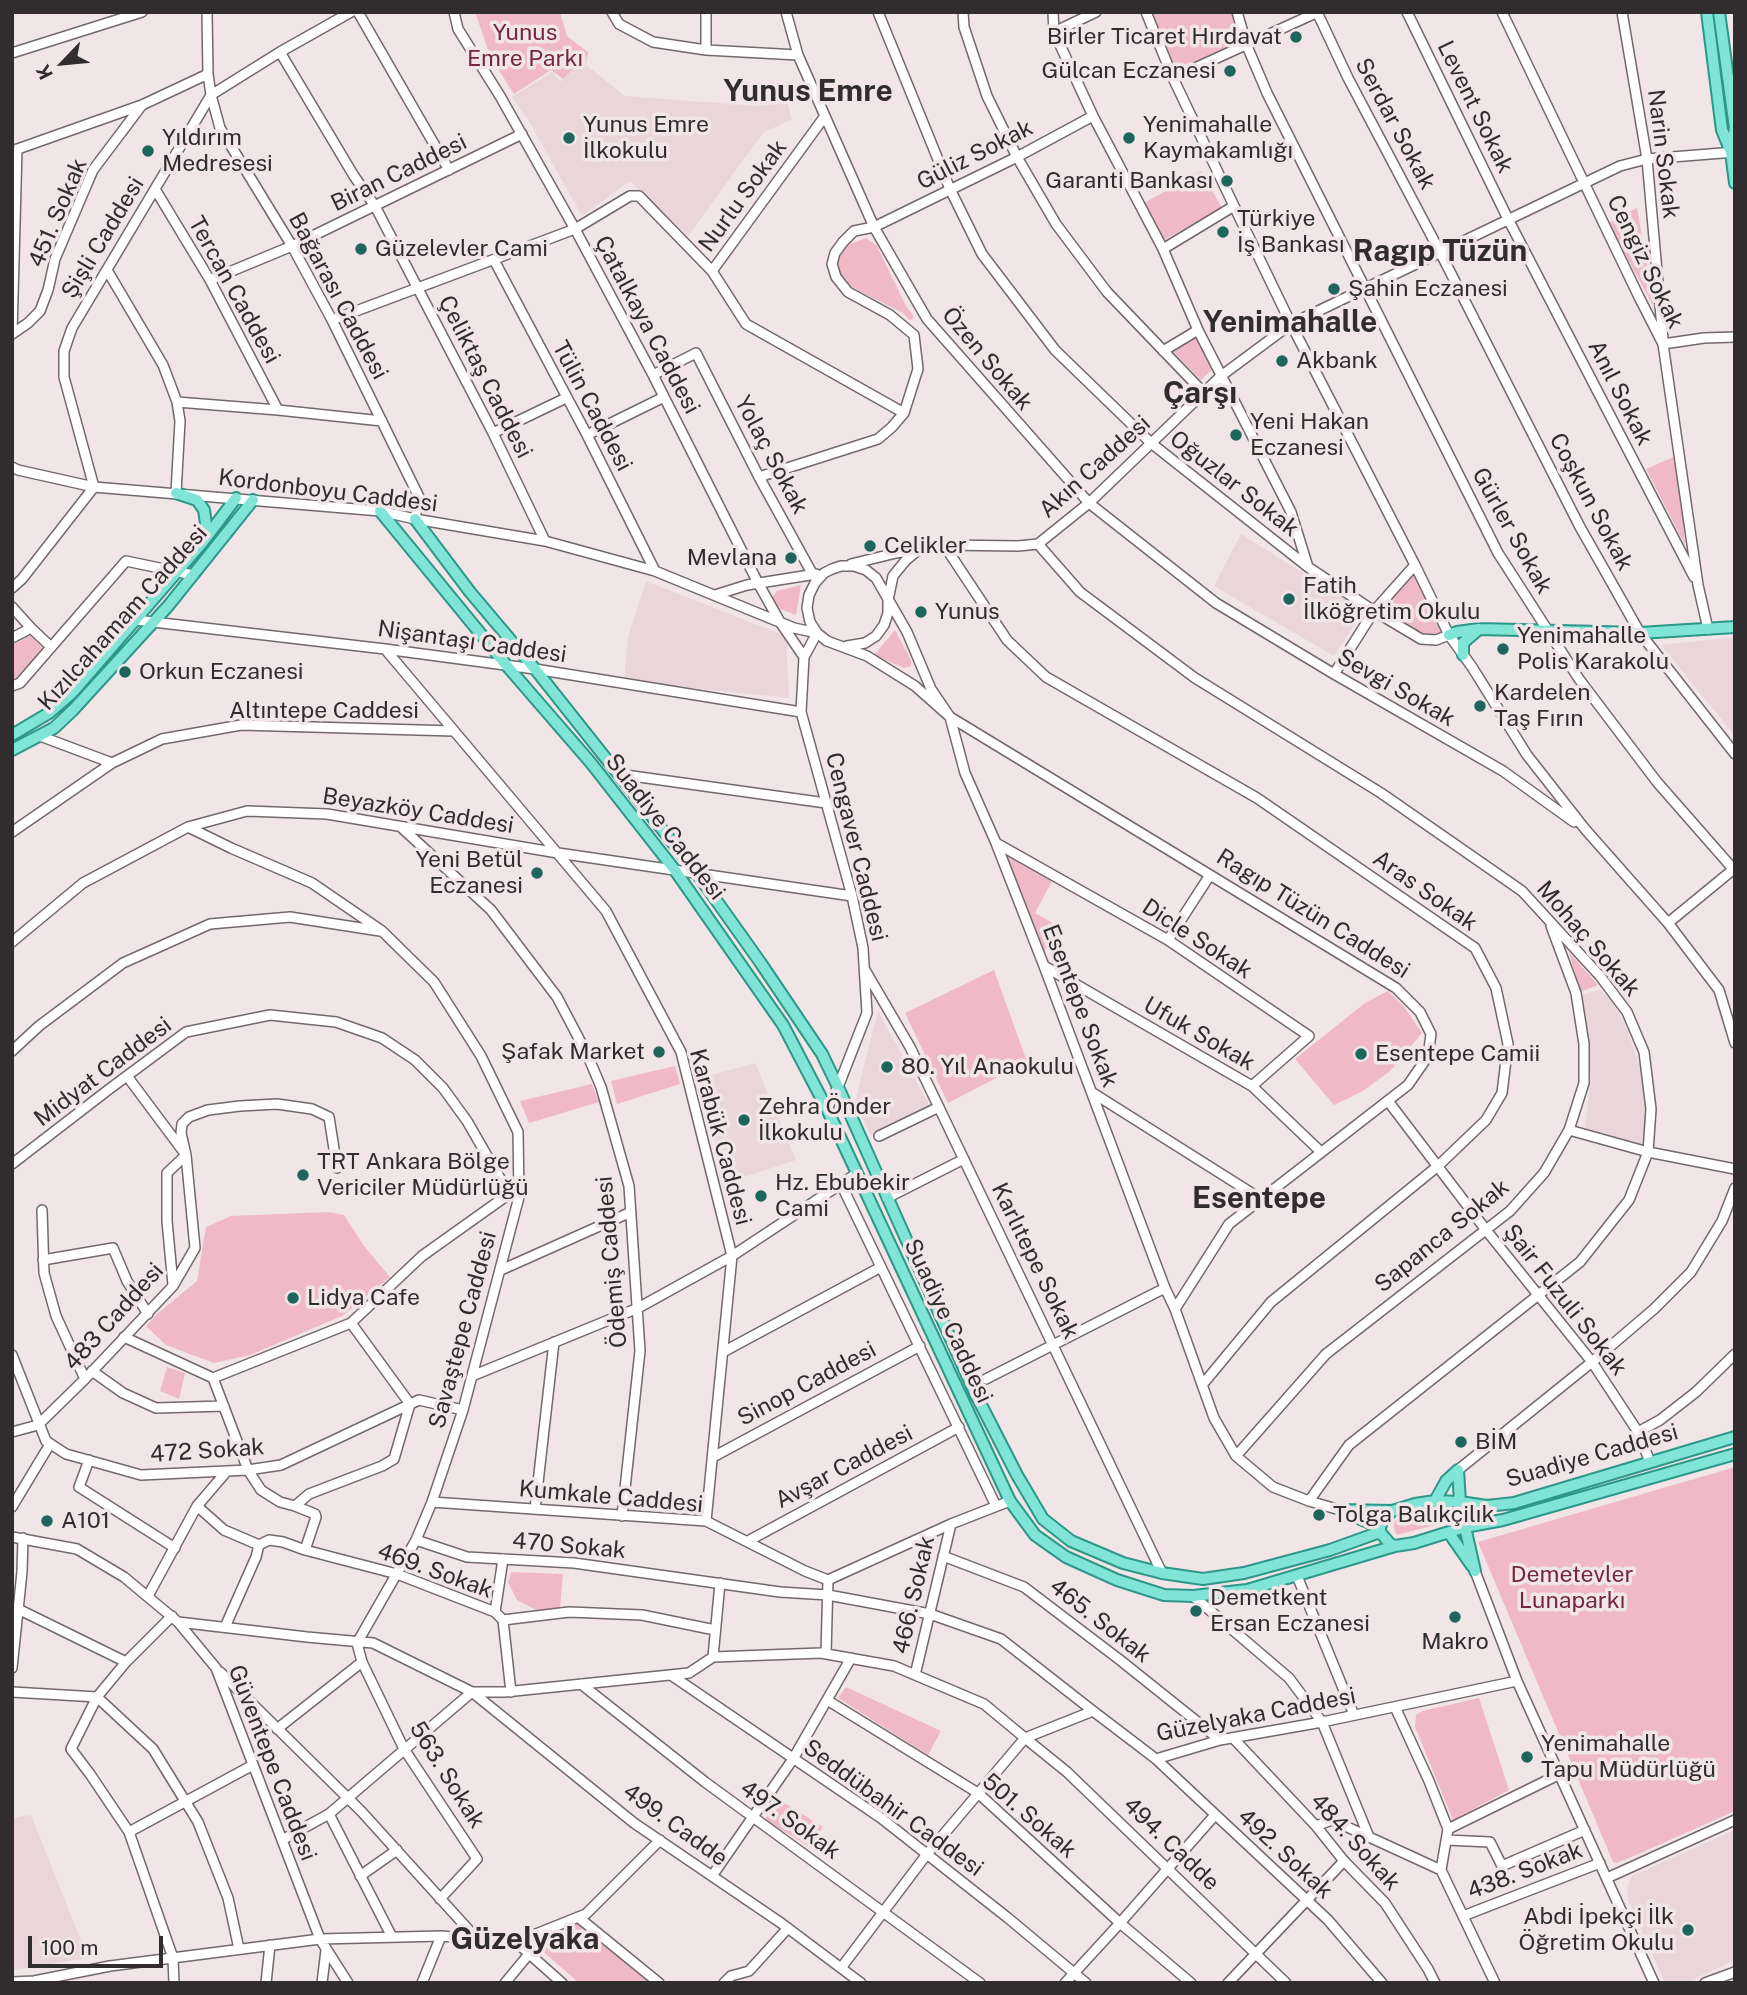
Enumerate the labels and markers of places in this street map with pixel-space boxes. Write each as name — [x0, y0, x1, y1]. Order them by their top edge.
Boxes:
place label: Birler Ticaret Hırdavat — [1047, 23, 1282, 51]
marker: Birler Ticaret Hırdavat — [1288, 29, 1304, 45]
place label: Gülcan Eczanesi — [1042, 57, 1216, 85]
marker: Gülcan Eczanesi — [1222, 63, 1238, 79]
place label: Yunus Emre İlkokulu — [583, 111, 709, 165]
place label: Yenimahalle Kaymakamlığı — [1143, 111, 1293, 165]
place label: Yıldırım Medresesi — [162, 124, 273, 178]
marker: Yunus Emre İlkokulu — [561, 130, 577, 146]
marker: Yenimahalle Kaymakamlığı — [1121, 130, 1137, 146]
marker: Yıldırım Medresesi — [140, 143, 156, 159]
place label: Garanti Bankası — [1045, 167, 1213, 195]
marker: Garanti Bankası — [1219, 173, 1235, 189]
place label: Türkiye İş Bankası — [1237, 205, 1345, 259]
marker: Türkiye İş Bankası — [1215, 224, 1231, 240]
place label: Güzelevler Cami — [375, 235, 548, 263]
marker: Güzelevler Cami — [353, 241, 369, 257]
place label: Şahin Eczanesi — [1348, 275, 1508, 303]
marker: Şahin Eczanesi — [1326, 281, 1342, 297]
place label: Akbank — [1296, 347, 1378, 375]
marker: Akbank — [1274, 353, 1290, 369]
place label: Yeni Hakan Eczanesi — [1250, 408, 1369, 462]
marker: Yeni Hakan Eczanesi — [1228, 427, 1244, 443]
place label: Celikler — [884, 532, 967, 560]
marker: Celikler — [862, 538, 878, 554]
place label: Mevlana — [687, 544, 777, 572]
marker: Mevlana — [783, 550, 799, 566]
place label: Fatih İlköğretim Okulu — [1303, 572, 1480, 626]
marker: Fatih İlköğretim Okulu — [1281, 591, 1297, 607]
place label: Yunus — [935, 598, 1000, 626]
marker: Yunus — [913, 604, 929, 620]
place label: Yenimahalle Polis Karakolu — [1517, 622, 1669, 676]
marker: Yenimahalle Polis Karakolu — [1495, 641, 1511, 657]
place label: Orkun Eczanesi — [139, 658, 304, 686]
marker: Orkun Eczanesi — [117, 664, 133, 680]
place label: Kardelen Taş Fırın — [1494, 679, 1590, 733]
marker: Kardelen Taş Fırın — [1472, 698, 1488, 714]
place label: Yeni Betül Eczanesi — [416, 846, 523, 900]
marker: Yeni Betül Eczanesi — [529, 865, 545, 881]
place label: Şafak Market — [501, 1038, 645, 1066]
place label: Esentepe Camii — [1375, 1040, 1540, 1068]
marker: Şafak Market — [651, 1044, 667, 1060]
marker: Esentepe Camii — [1353, 1046, 1369, 1062]
place label: 80. Yıl Anaokulu — [901, 1053, 1074, 1081]
marker: 80. Yıl Anaokulu — [879, 1059, 895, 1075]
place label: Zehra Önder İlkokulu — [758, 1093, 891, 1147]
marker: Zehra Önder İlkokulu — [736, 1112, 752, 1128]
place label: TRT Ankara Bölge Vericiler Müdürlüğü — [317, 1148, 528, 1202]
marker: TRT Ankara Bölge Vericiler Müdürlüğü — [295, 1167, 311, 1183]
place label: Hz. Ebubekir Cami — [775, 1169, 910, 1223]
marker: Hz. Ebubekir Cami — [753, 1188, 769, 1204]
place label: Lidya Cafe — [307, 1284, 420, 1312]
marker: Lidya Cafe — [285, 1290, 301, 1306]
place label: BİM — [1475, 1428, 1517, 1456]
marker: BİM — [1453, 1434, 1469, 1450]
place label: Tolga Balıkçilık — [1333, 1501, 1494, 1529]
place label: A101 — [61, 1507, 110, 1535]
marker: Tolga Balıkçilık — [1311, 1507, 1327, 1523]
marker: A101 — [39, 1513, 55, 1529]
place label: Demetkent Ersan Eczanesi — [1210, 1584, 1370, 1638]
marker: Demetkent Ersan Eczanesi — [1188, 1603, 1204, 1619]
marker: Makro — [1447, 1609, 1463, 1625]
place label: Makro — [1421, 1628, 1489, 1656]
place label: Yenimahalle Tapu Müdürlüğü — [1541, 1730, 1716, 1784]
marker: Yenimahalle Tapu Müdürlüğü — [1519, 1749, 1535, 1765]
place label: Abdi İpekçi İlk Öğretim Okulu — [1519, 1903, 1674, 1957]
marker: Abdi İpekçi İlk Öğretim Okulu — [1680, 1922, 1696, 1938]

